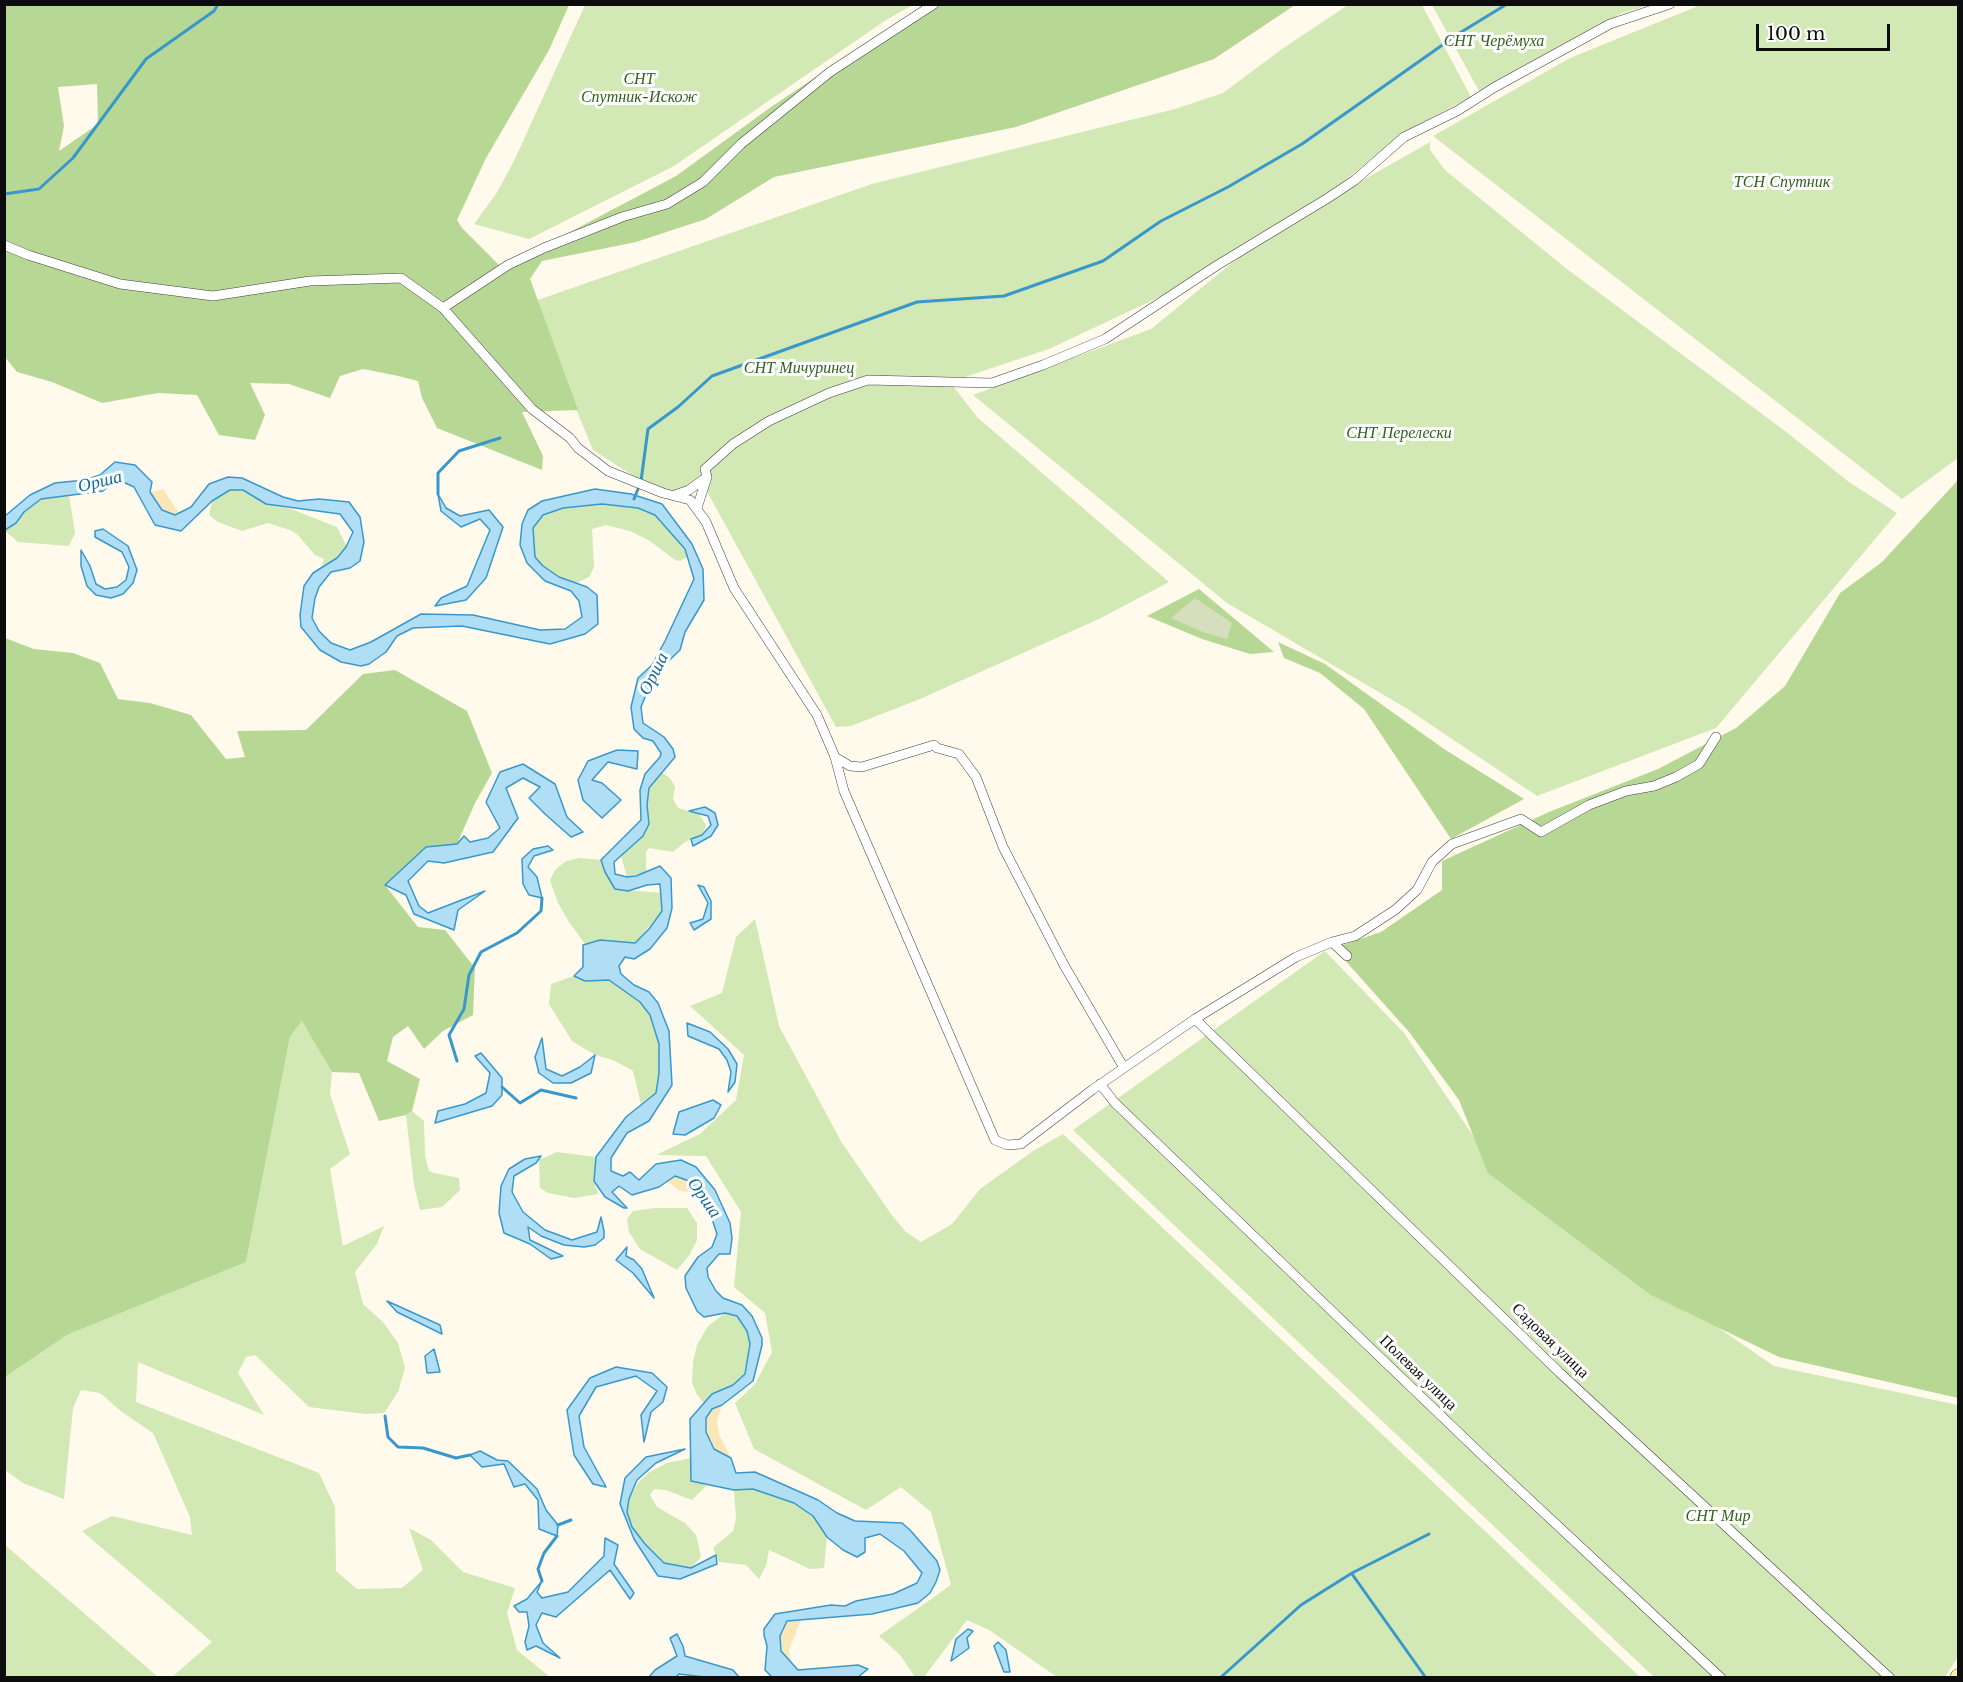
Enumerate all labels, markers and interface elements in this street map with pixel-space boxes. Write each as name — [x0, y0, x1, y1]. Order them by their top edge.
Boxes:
scale bar — [1759, 12, 1892, 50]
text: 100 m — [1767, 23, 1825, 45]
park label: СНТ Черёмуха — [1444, 31, 1544, 51]
park label: СНТ Спутник-Искож — [581, 69, 697, 107]
park label: ТСН Спутник — [1734, 172, 1830, 192]
park label: СНТ Мичуринец — [744, 358, 854, 378]
park label: СНТ Перелески — [1346, 423, 1452, 443]
water label: Орша — [76, 466, 124, 498]
water label: Орша — [635, 649, 673, 699]
water label: Орша — [682, 1174, 726, 1222]
street label: Садовая улица — [1507, 1299, 1593, 1383]
street label: Полевая улица — [1375, 1331, 1461, 1415]
park label: СНТ Мир — [1686, 1506, 1750, 1526]

